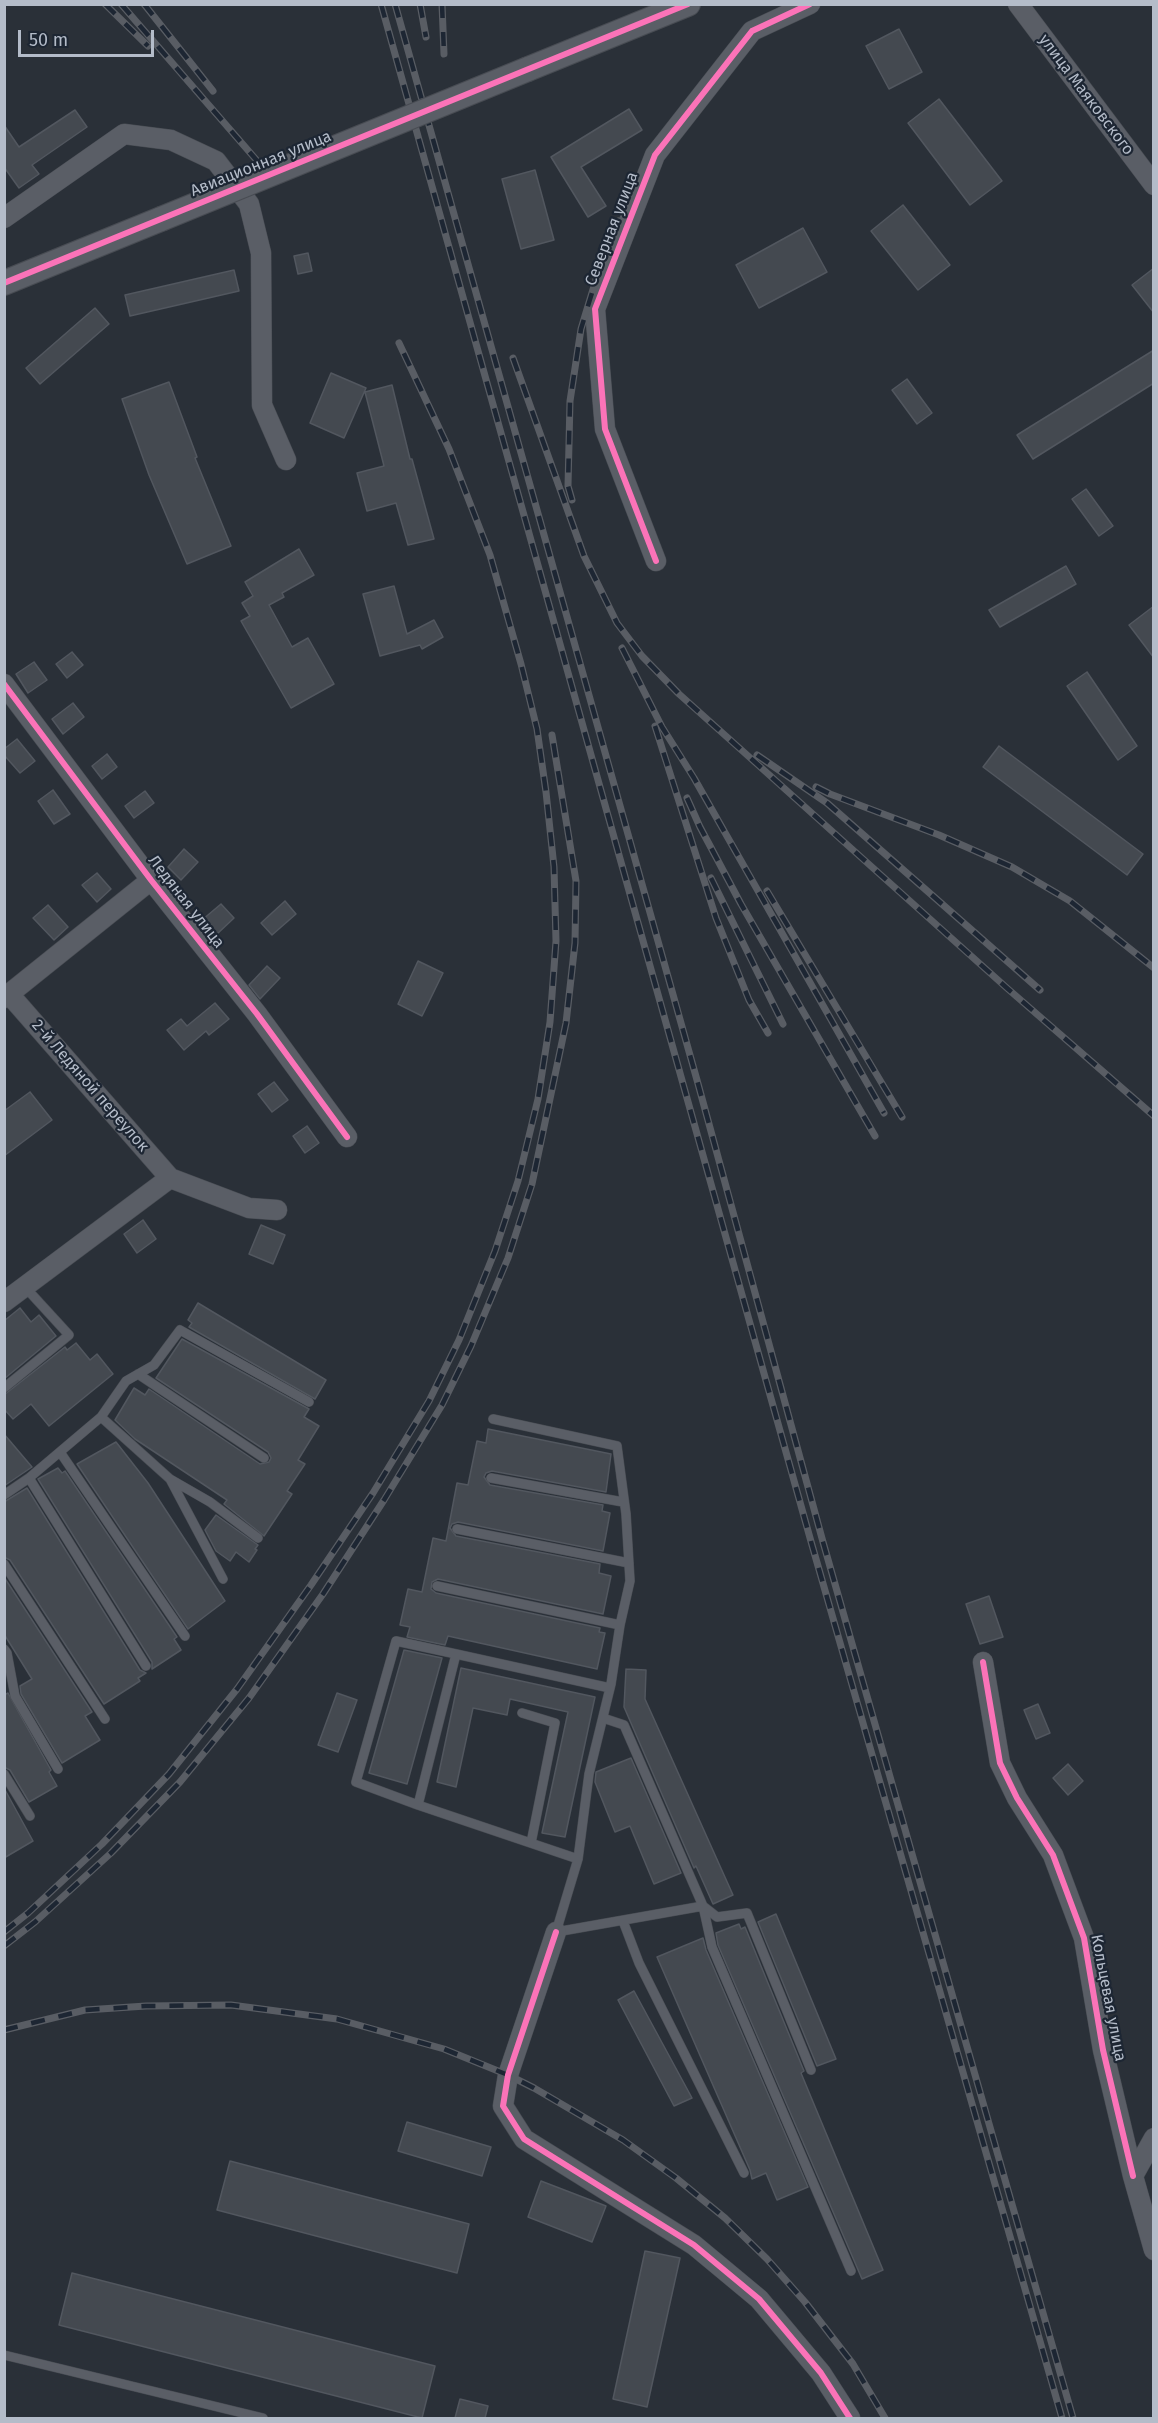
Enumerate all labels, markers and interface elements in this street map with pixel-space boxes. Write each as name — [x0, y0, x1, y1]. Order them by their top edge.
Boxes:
scale bar — [21, 18, 158, 56]
text: 50 m — [29, 29, 68, 51]
street label: улица Маяковского — [1034, 31, 1138, 159]
street label: Авиационная улица — [188, 127, 334, 201]
street label: Северная улица — [581, 169, 643, 289]
street label: Ледяная улица — [144, 852, 228, 952]
street label: 2-й Ледяной переулок — [27, 1016, 153, 1156]
street label: Кольцевая улица — [1086, 1933, 1130, 2063]

